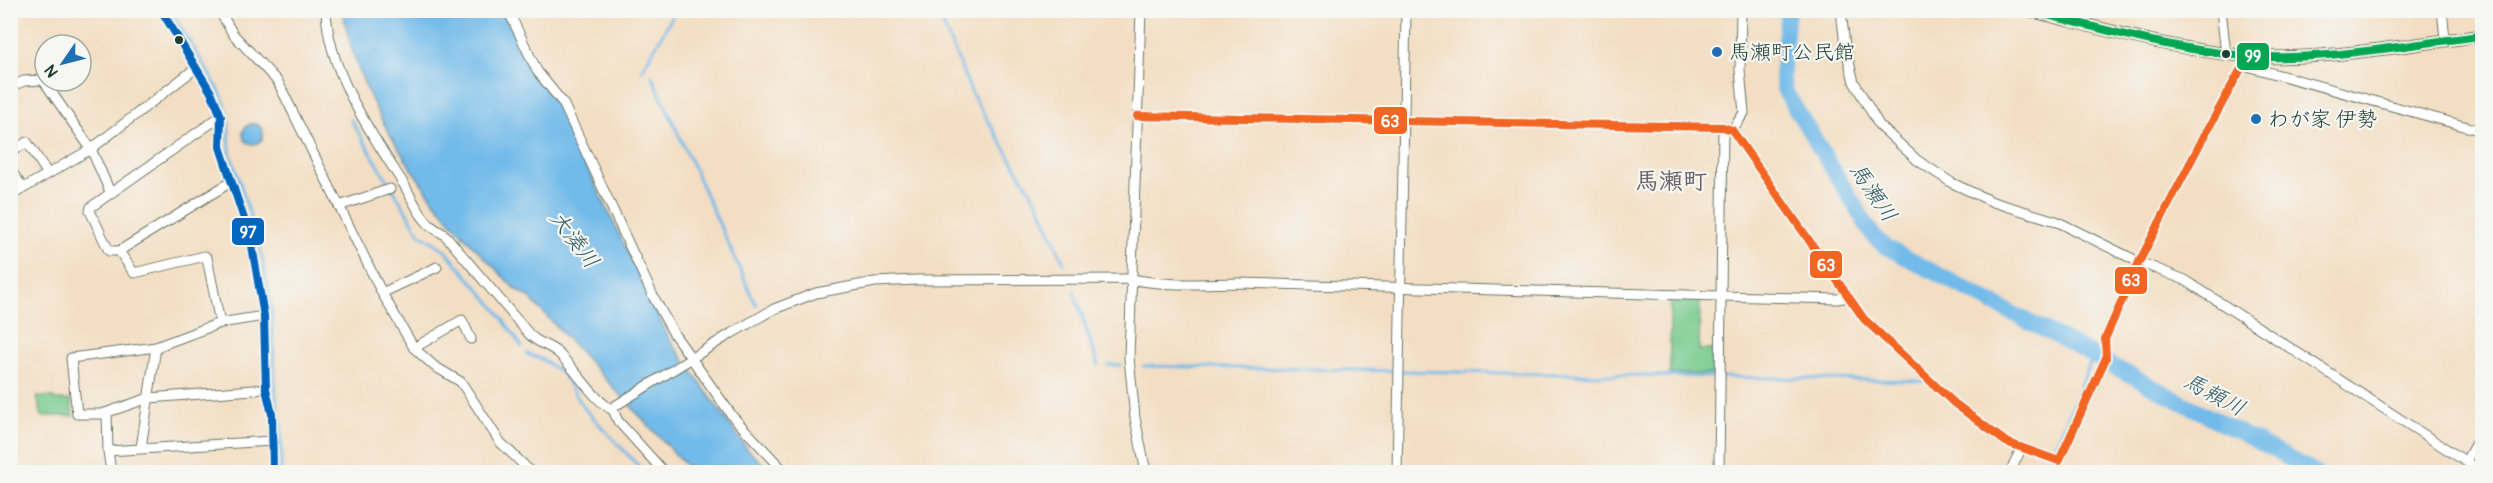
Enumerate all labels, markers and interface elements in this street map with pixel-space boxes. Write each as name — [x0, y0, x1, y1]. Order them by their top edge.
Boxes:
north arrow — [33, 33, 93, 93]
unlabelled marker — [173, 34, 185, 46]
place label: 馬瀬町公民館 — [1729, 39, 1855, 66]
line badge: 99 — [2236, 42, 2270, 71]
marker: 馬瀬町公民館 — [1710, 45, 1724, 59]
text: 99 — [2245, 47, 2261, 67]
unlabelled marker — [2220, 48, 2232, 60]
text: N — [40, 61, 63, 81]
line badge: 63 — [1373, 106, 1408, 135]
place label: わが家 伊勢 — [2268, 106, 2378, 133]
text: 63 — [1381, 112, 1399, 132]
marker: わが家 伊勢 — [2249, 112, 2263, 126]
water label: 馬瀬川 — [1843, 157, 1903, 228]
district label: 馬瀬町 — [1635, 167, 1707, 196]
water label: 大湊川 — [543, 205, 605, 274]
line badge: 97 — [231, 217, 265, 246]
text: 97 — [240, 223, 257, 243]
line badge: 63 — [1809, 250, 1843, 279]
text: 63 — [1817, 256, 1835, 276]
line badge: 63 — [2114, 266, 2148, 295]
text: 63 — [2122, 271, 2140, 291]
water label: 馬頼川 — [2179, 367, 2250, 423]

